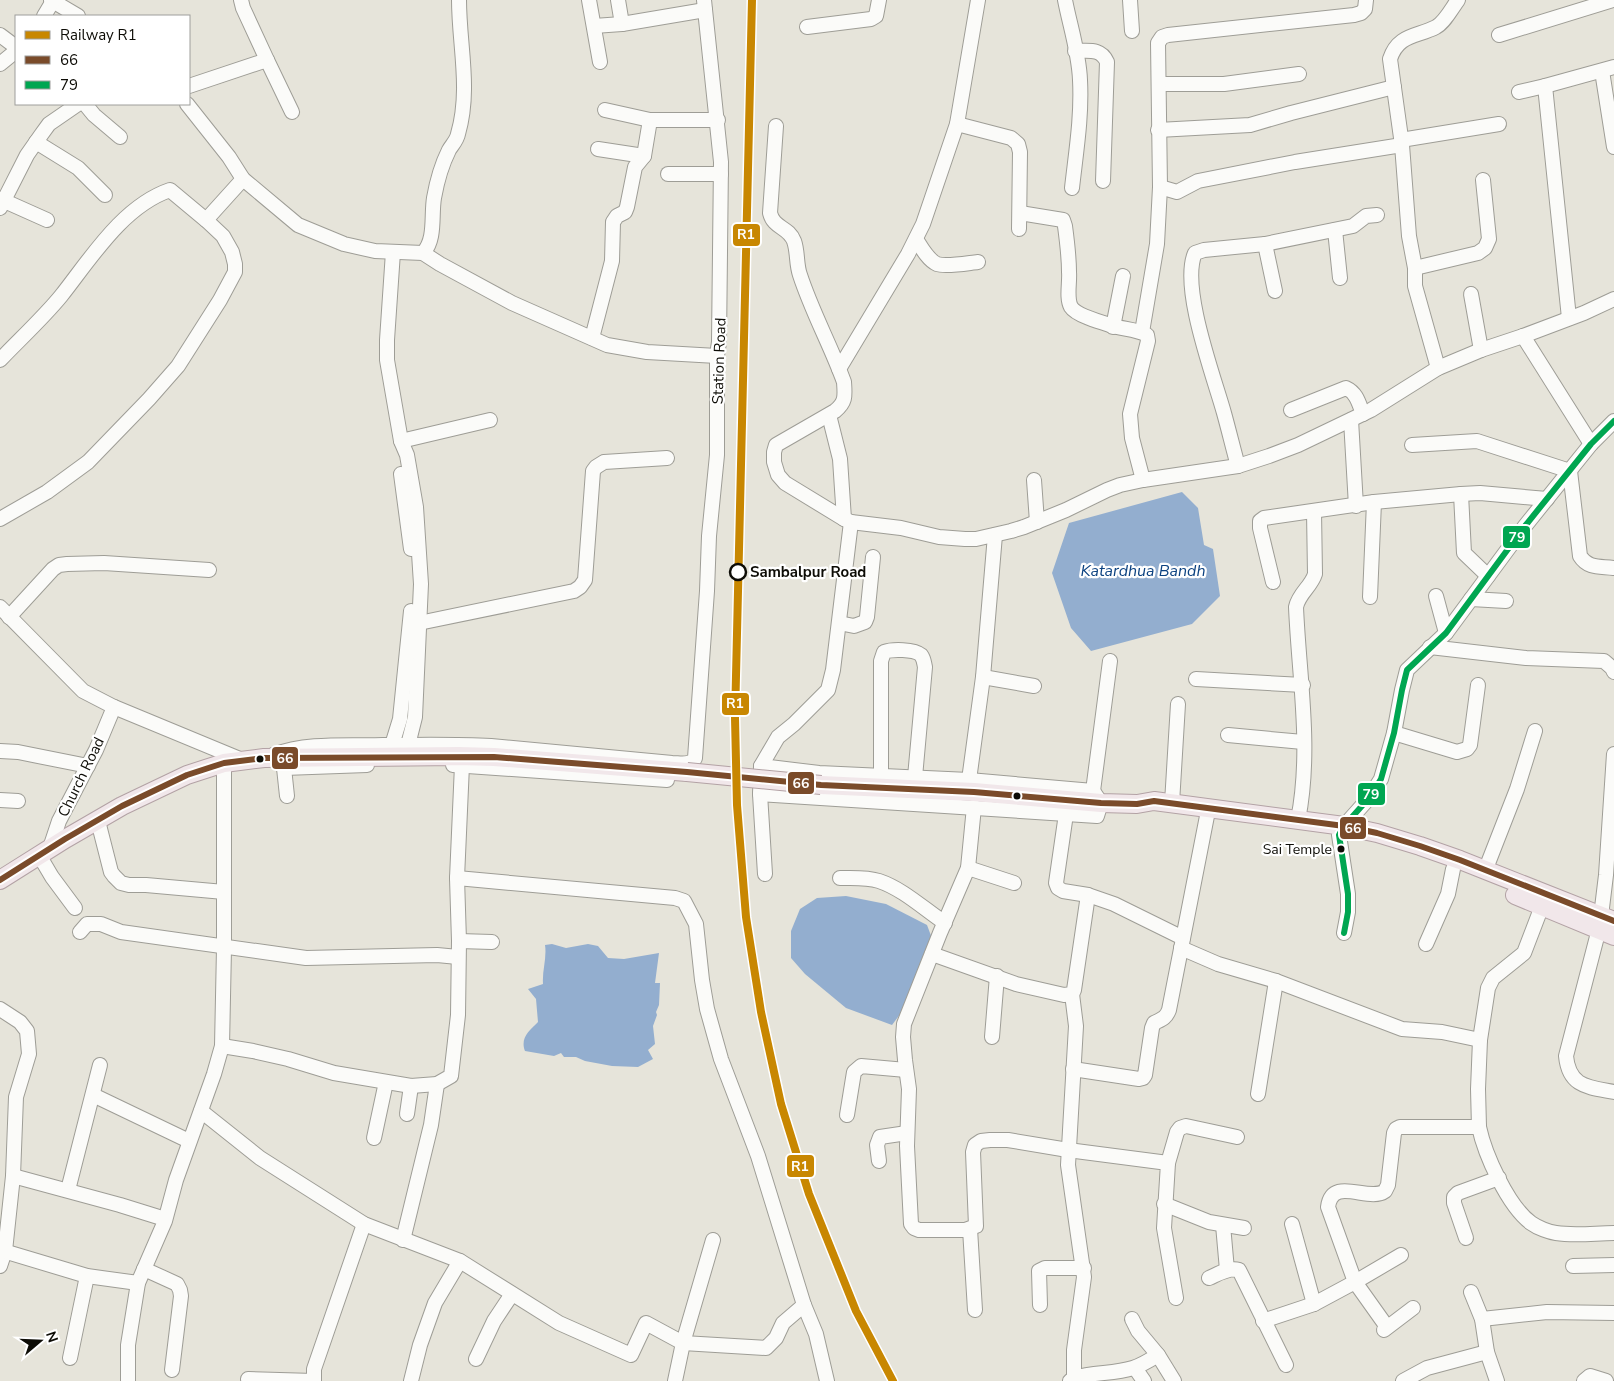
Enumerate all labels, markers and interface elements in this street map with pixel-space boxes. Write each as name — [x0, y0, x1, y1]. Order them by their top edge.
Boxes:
legend — [15, 15, 190, 105]
text: Railway R1 — [60, 25, 137, 45]
text: 66 — [60, 50, 78, 70]
text: 79 — [60, 75, 78, 95]
line badge: R1 — [732, 223, 761, 247]
text: R1 — [737, 225, 755, 244]
street label: Station Road — [707, 317, 731, 405]
line badge: 79 — [1502, 525, 1531, 549]
text: 79 — [1509, 528, 1525, 547]
water label: Katardhua Bandh — [1081, 560, 1205, 582]
place label: Sambalpur Road — [750, 562, 866, 582]
marker: Sambalpur Road — [729, 563, 747, 581]
line badge: R1 — [721, 692, 750, 716]
text: R1 — [726, 694, 744, 713]
street label: Church Road — [53, 734, 109, 820]
line badge: 66 — [271, 746, 299, 770]
text: 66 — [277, 749, 293, 768]
unlabelled marker — [255, 754, 265, 764]
line badge: 66 — [787, 771, 815, 795]
text: 66 — [793, 774, 809, 793]
line badge: 79 — [1357, 782, 1386, 806]
text: 79 — [1363, 785, 1379, 804]
unlabelled marker — [1012, 791, 1022, 801]
line badge: 66 — [1339, 816, 1367, 840]
text: 66 — [1345, 819, 1361, 838]
place label: Sai Temple — [1263, 840, 1332, 859]
marker: Sai Temple — [1336, 844, 1346, 854]
line badge: R1 — [786, 1154, 815, 1178]
text: R1 — [791, 1157, 809, 1176]
north arrow — [15, 1316, 65, 1366]
text: N — [41, 1329, 63, 1345]

